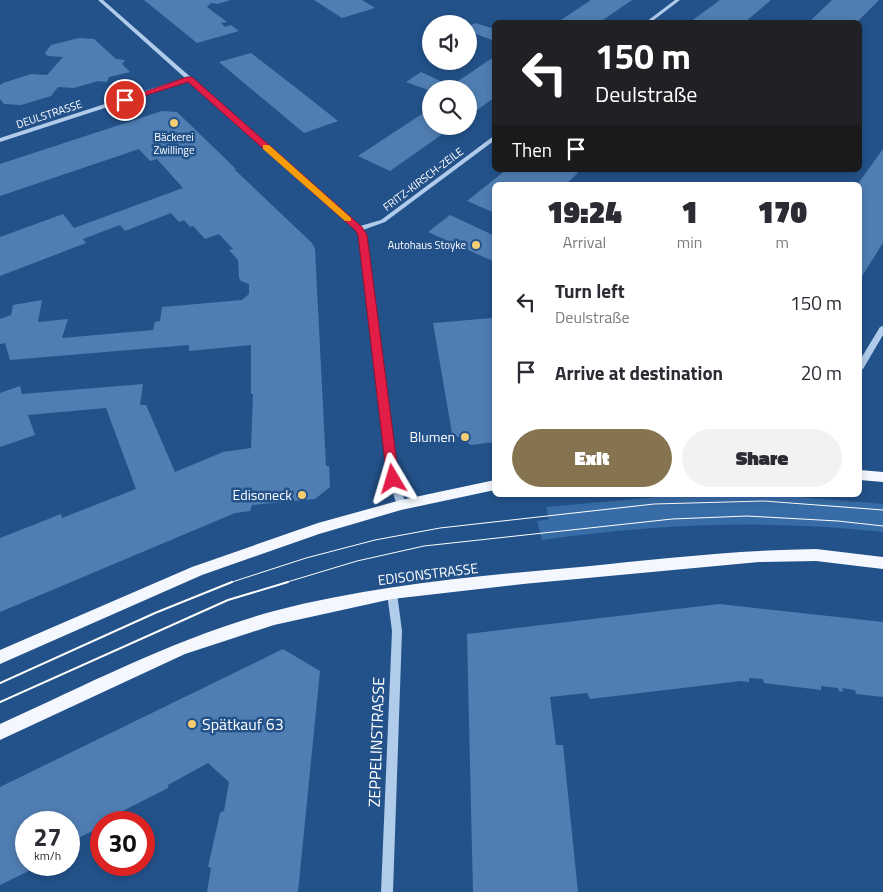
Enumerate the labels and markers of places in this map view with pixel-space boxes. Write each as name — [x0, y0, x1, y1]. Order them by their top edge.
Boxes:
pin — [104, 79, 146, 121]
marker: Bäckerei Zwillinge — [168, 117, 180, 129]
place label: Bäckerei Zwillinge — [153, 129, 195, 158]
place label: Autohaus Stoyke — [388, 237, 466, 253]
marker: Autohaus Stoyke — [470, 239, 482, 251]
place label: Blumen — [409, 426, 455, 447]
marker: Blumen — [459, 431, 471, 443]
place label: Edisoneck — [233, 484, 292, 505]
marker: Edisoneck — [296, 489, 308, 501]
place label: Spätkauf 63 — [202, 712, 284, 736]
marker: Spätkauf 63 — [186, 718, 198, 730]

